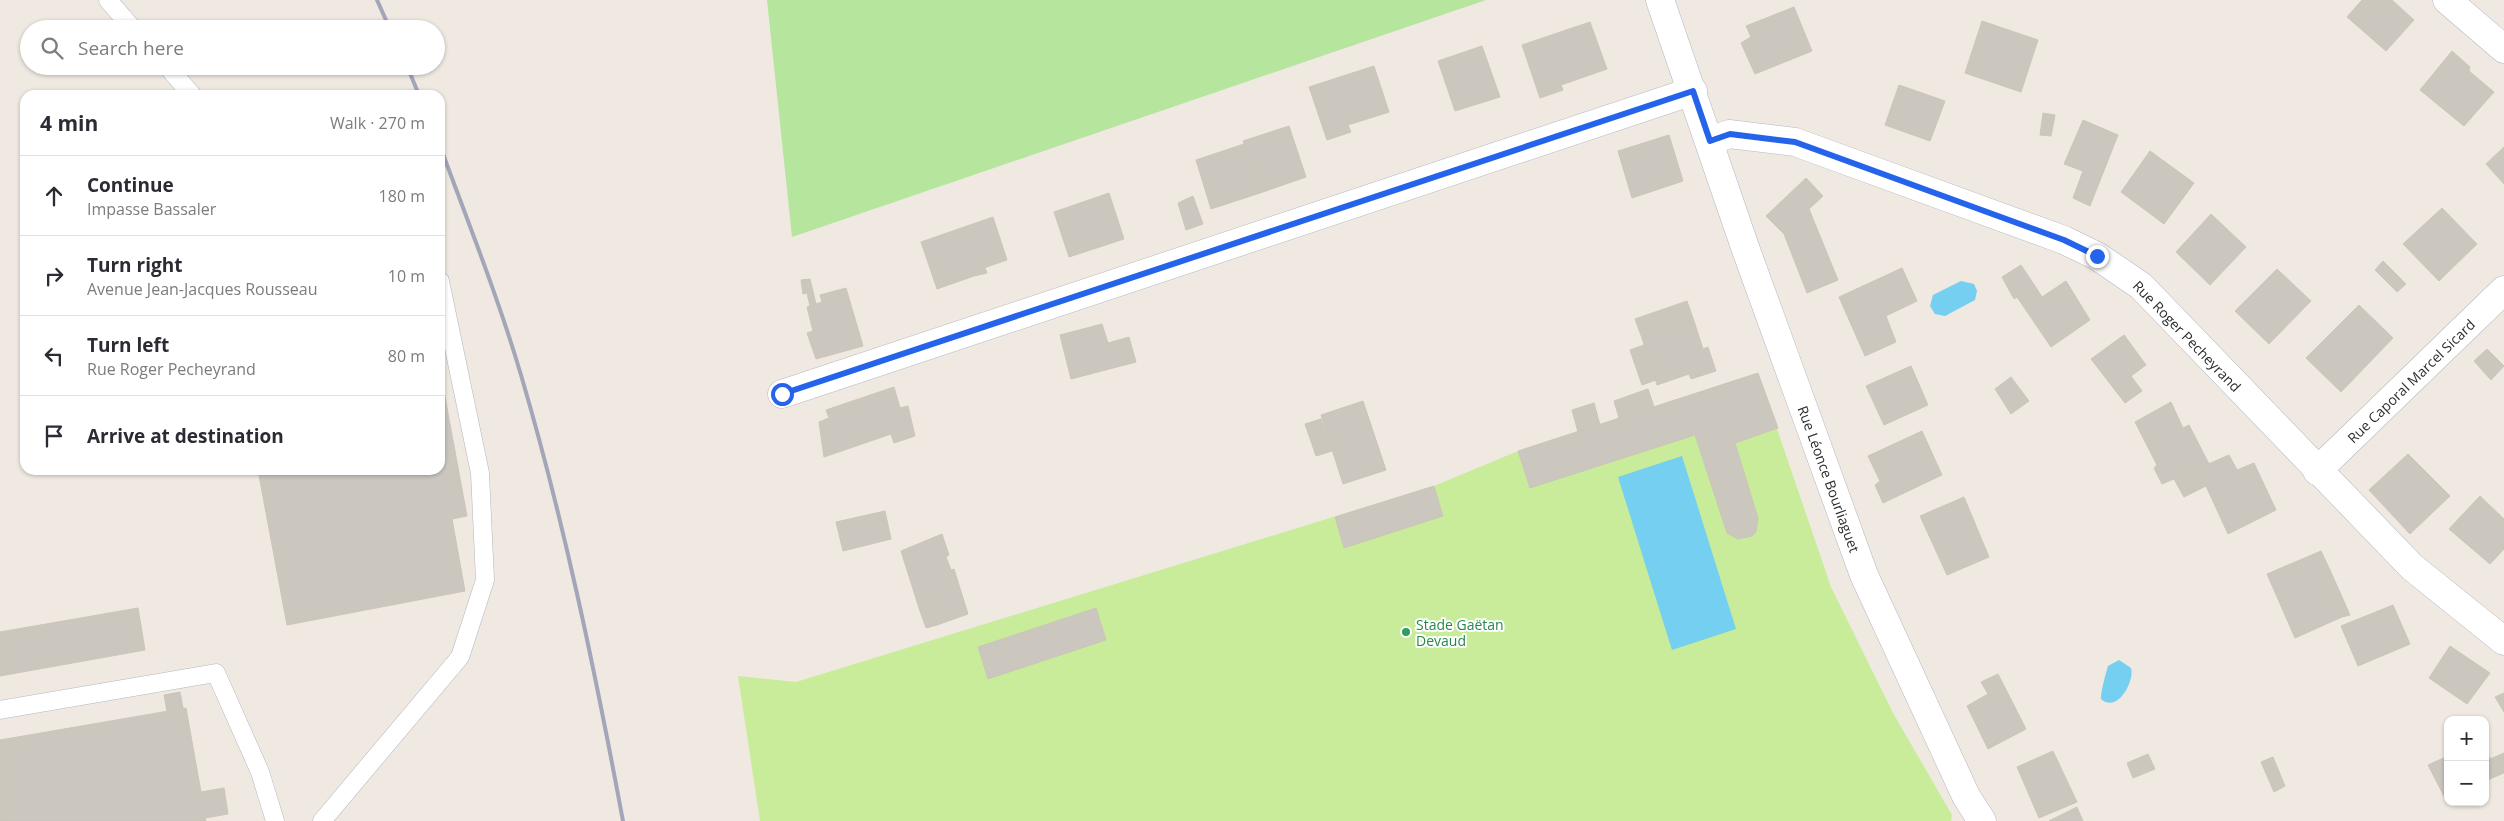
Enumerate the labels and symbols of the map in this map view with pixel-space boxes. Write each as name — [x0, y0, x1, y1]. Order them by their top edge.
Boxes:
route end — [2086, 245, 2109, 268]
street label: Rue Roger Pecheyrand — [2129, 276, 2245, 396]
street label: Rue Caporal Marcel Sicard — [2343, 315, 2479, 447]
route start — [771, 383, 794, 406]
street label: Rue Léonce Bourliaguet — [1794, 403, 1864, 555]
place label: Stade Gaëtan Devaud — [1416, 615, 1504, 650]
marker: Stade Gaëtan Devaud — [1400, 626, 1412, 638]

